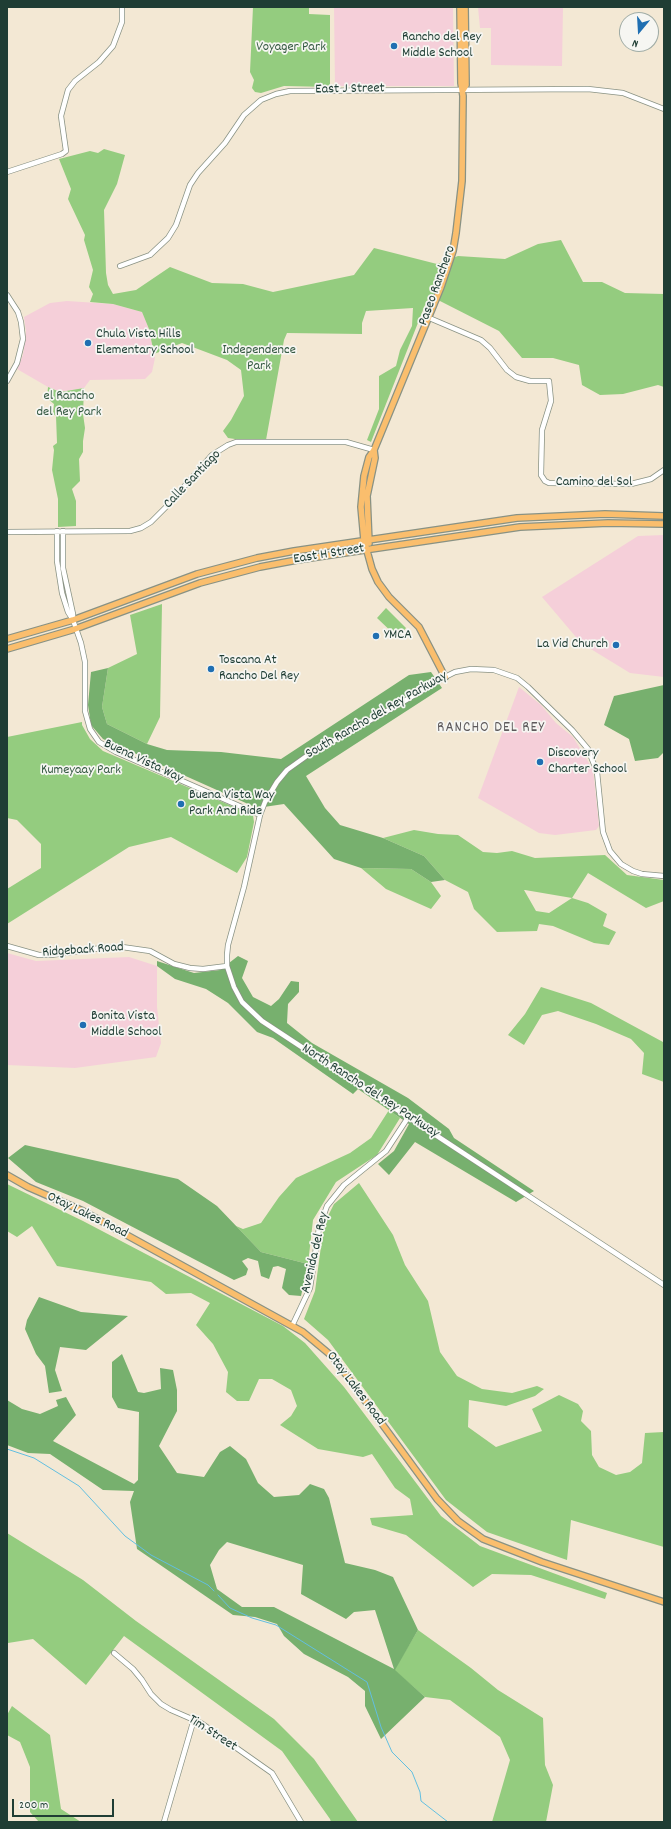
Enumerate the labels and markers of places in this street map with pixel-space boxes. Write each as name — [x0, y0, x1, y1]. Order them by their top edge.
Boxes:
place label: Rancho del Rey Middle School — [402, 30, 481, 62]
marker: Rancho del Rey Middle School — [389, 41, 399, 51]
place label: Chula Vista Hills Elementary School — [96, 327, 194, 360]
marker: Chula Vista Hills Elementary School — [83, 338, 93, 348]
place label: YMCA — [384, 628, 412, 644]
marker: YMCA — [371, 631, 381, 641]
place label: La Vid Church — [537, 637, 608, 653]
marker: La Vid Church — [611, 640, 621, 650]
place label: Toscana At Rancho Del Rey — [219, 653, 299, 686]
marker: Toscana At Rancho Del Rey — [206, 664, 216, 674]
place label: Discovery Charter School — [548, 746, 627, 778]
marker: Discovery Charter School — [535, 757, 545, 767]
place label: Buena Vista Way Park And Ride — [189, 788, 274, 820]
marker: Buena Vista Way Park And Ride — [176, 799, 186, 809]
place label: Bonita Vista Middle School — [91, 1009, 162, 1042]
marker: Bonita Vista Middle School — [78, 1020, 88, 1030]

